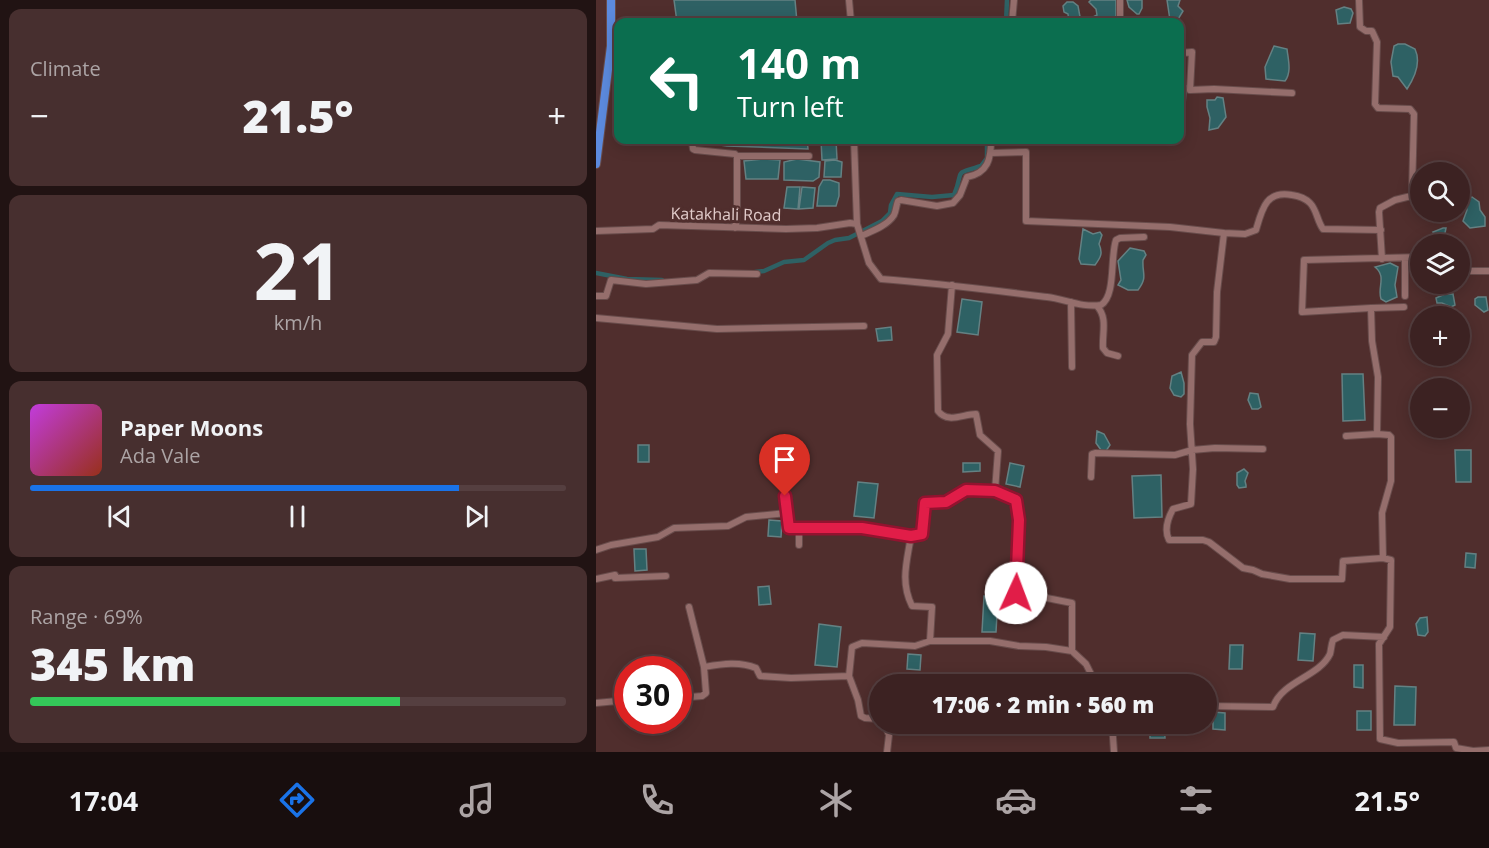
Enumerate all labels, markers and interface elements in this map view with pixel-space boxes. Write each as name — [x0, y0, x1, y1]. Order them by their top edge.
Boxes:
text: 140 m — [737, 34, 861, 91]
icon: left — [638, 42, 716, 120]
text: Climate — [30, 55, 101, 82]
text: 21.5° — [242, 85, 354, 146]
text: Turn left — [737, 88, 844, 125]
text: − — [30, 93, 49, 138]
text: + — [547, 93, 566, 138]
map controls — [1410, 162, 1470, 438]
button: search — [1410, 162, 1470, 222]
street label: Katakhali Road — [670, 202, 782, 226]
text: 21 — [253, 217, 343, 323]
button: layers — [1410, 234, 1470, 294]
button: + — [1410, 306, 1470, 366]
text: km/h — [274, 309, 322, 336]
button: − — [1410, 378, 1470, 438]
text: Paper Moons — [120, 412, 263, 442]
pin — [759, 434, 810, 496]
text: Ada Vale — [120, 442, 201, 469]
icon: arrive — [768, 443, 801, 476]
icon: previous — [103, 500, 136, 533]
icon: pause — [281, 500, 314, 533]
icon: next — [460, 500, 493, 533]
position arrow — [984, 561, 1048, 625]
text: Range · 69% — [30, 603, 143, 630]
text: 345 km — [30, 633, 195, 694]
speed limit sign: 30 — [614, 656, 692, 734]
text: 17:06 · 2 min · 560 m — [932, 689, 1154, 719]
icon: directions — [276, 779, 318, 821]
icon: music — [456, 779, 498, 821]
icon: phone — [636, 779, 678, 821]
icon: climate — [815, 779, 857, 821]
icon: car — [995, 779, 1037, 821]
icon: filters — [1175, 779, 1217, 821]
text: 17:04 — [69, 782, 138, 819]
text: 21.5° — [1354, 782, 1420, 819]

